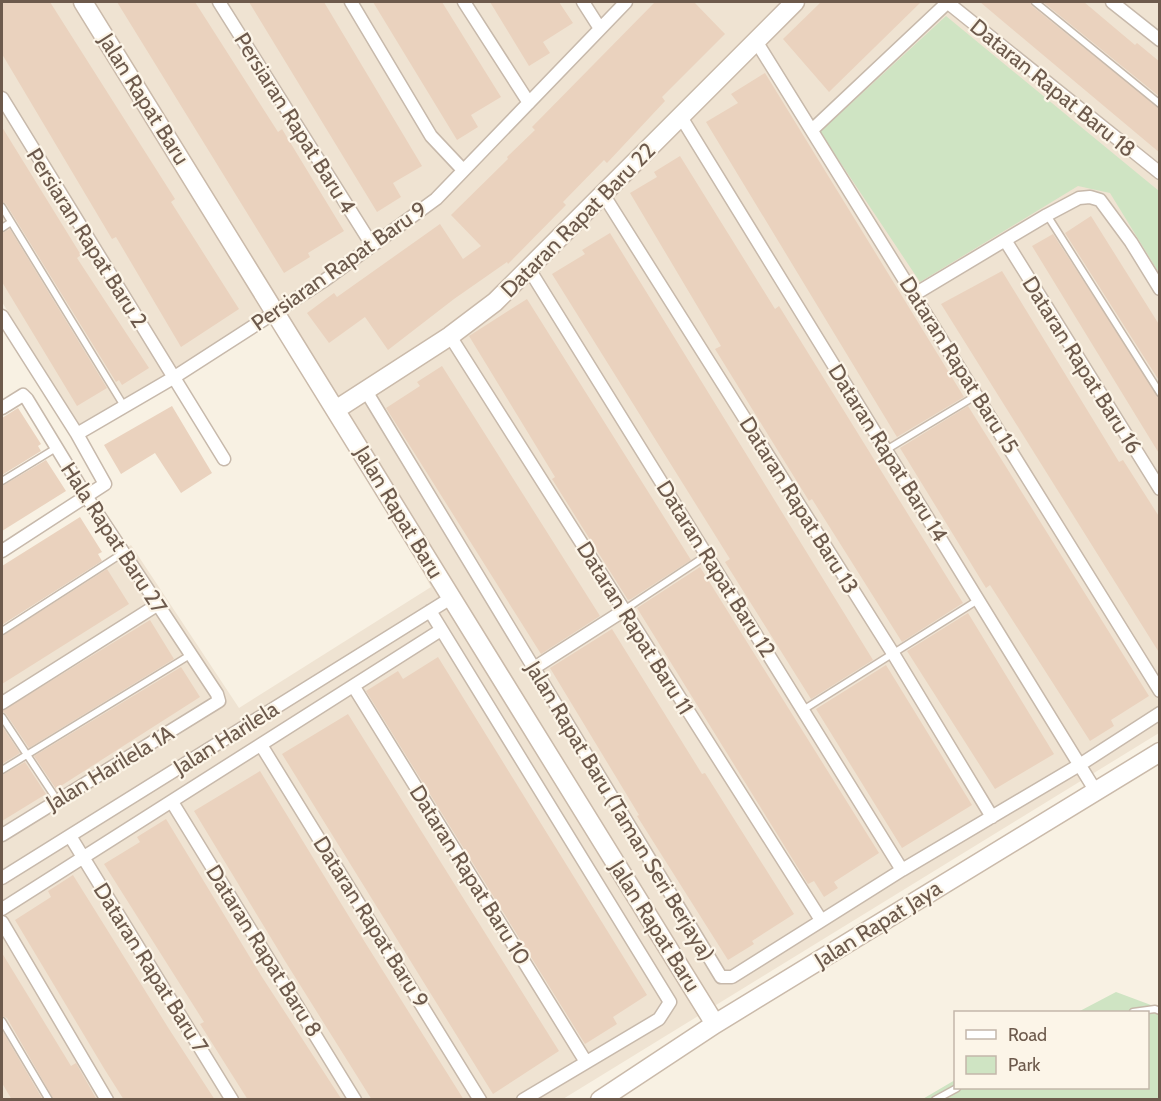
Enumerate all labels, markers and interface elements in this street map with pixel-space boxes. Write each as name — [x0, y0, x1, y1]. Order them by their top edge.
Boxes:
street label: Dataran Rapat Baru 18 — [965, 13, 1141, 163]
street label: Jalan Rapat Baru — [92, 27, 195, 170]
street label: Persiaran Rapat Baru 4 — [228, 28, 362, 219]
street label: Dataran Rapat Baru 22 — [495, 137, 661, 303]
street label: Persiaran Rapat Baru 2 — [21, 143, 153, 333]
street label: Persiaran Rapat Baru 9 — [246, 195, 432, 337]
street label: Dataran Rapat Baru 16 — [1016, 271, 1148, 459]
street label: Dataran Rapat Baru 15 — [894, 272, 1024, 458]
street label: Dataran Rapat Baru 14 — [822, 359, 954, 547]
street label: Dataran Rapat Baru 13 — [734, 412, 864, 598]
street label: Jalan Rapat Baru — [348, 440, 449, 583]
street label: Hala Rapat Baru 27 — [55, 457, 173, 619]
street label: Dataran Rapat Baru 12 — [651, 476, 781, 662]
street label: Dataran Rapat Baru 11 — [571, 537, 699, 719]
street label: Jalan Rapat Baru (Taman Seri Berjaya) — [520, 656, 720, 966]
street label: Jalan Harilela — [168, 695, 284, 781]
street label: Jalan Harilela 1A — [40, 719, 179, 817]
street label: Dataran Rapat Baru 10 — [404, 780, 536, 970]
street label: Dataran Rapat Baru 9 — [307, 831, 435, 1013]
street label: Jalan Rapat Baru — [604, 855, 706, 997]
street label: Dataran Rapat Baru 8 — [200, 860, 328, 1042]
street label: Jalan Rapat Jaya — [809, 874, 947, 974]
street label: Dataran Rapat Baru 7 — [88, 878, 214, 1058]
legend — [954, 1011, 1149, 1089]
text: Road — [1008, 1024, 1047, 1046]
text: Park — [1008, 1054, 1041, 1076]

